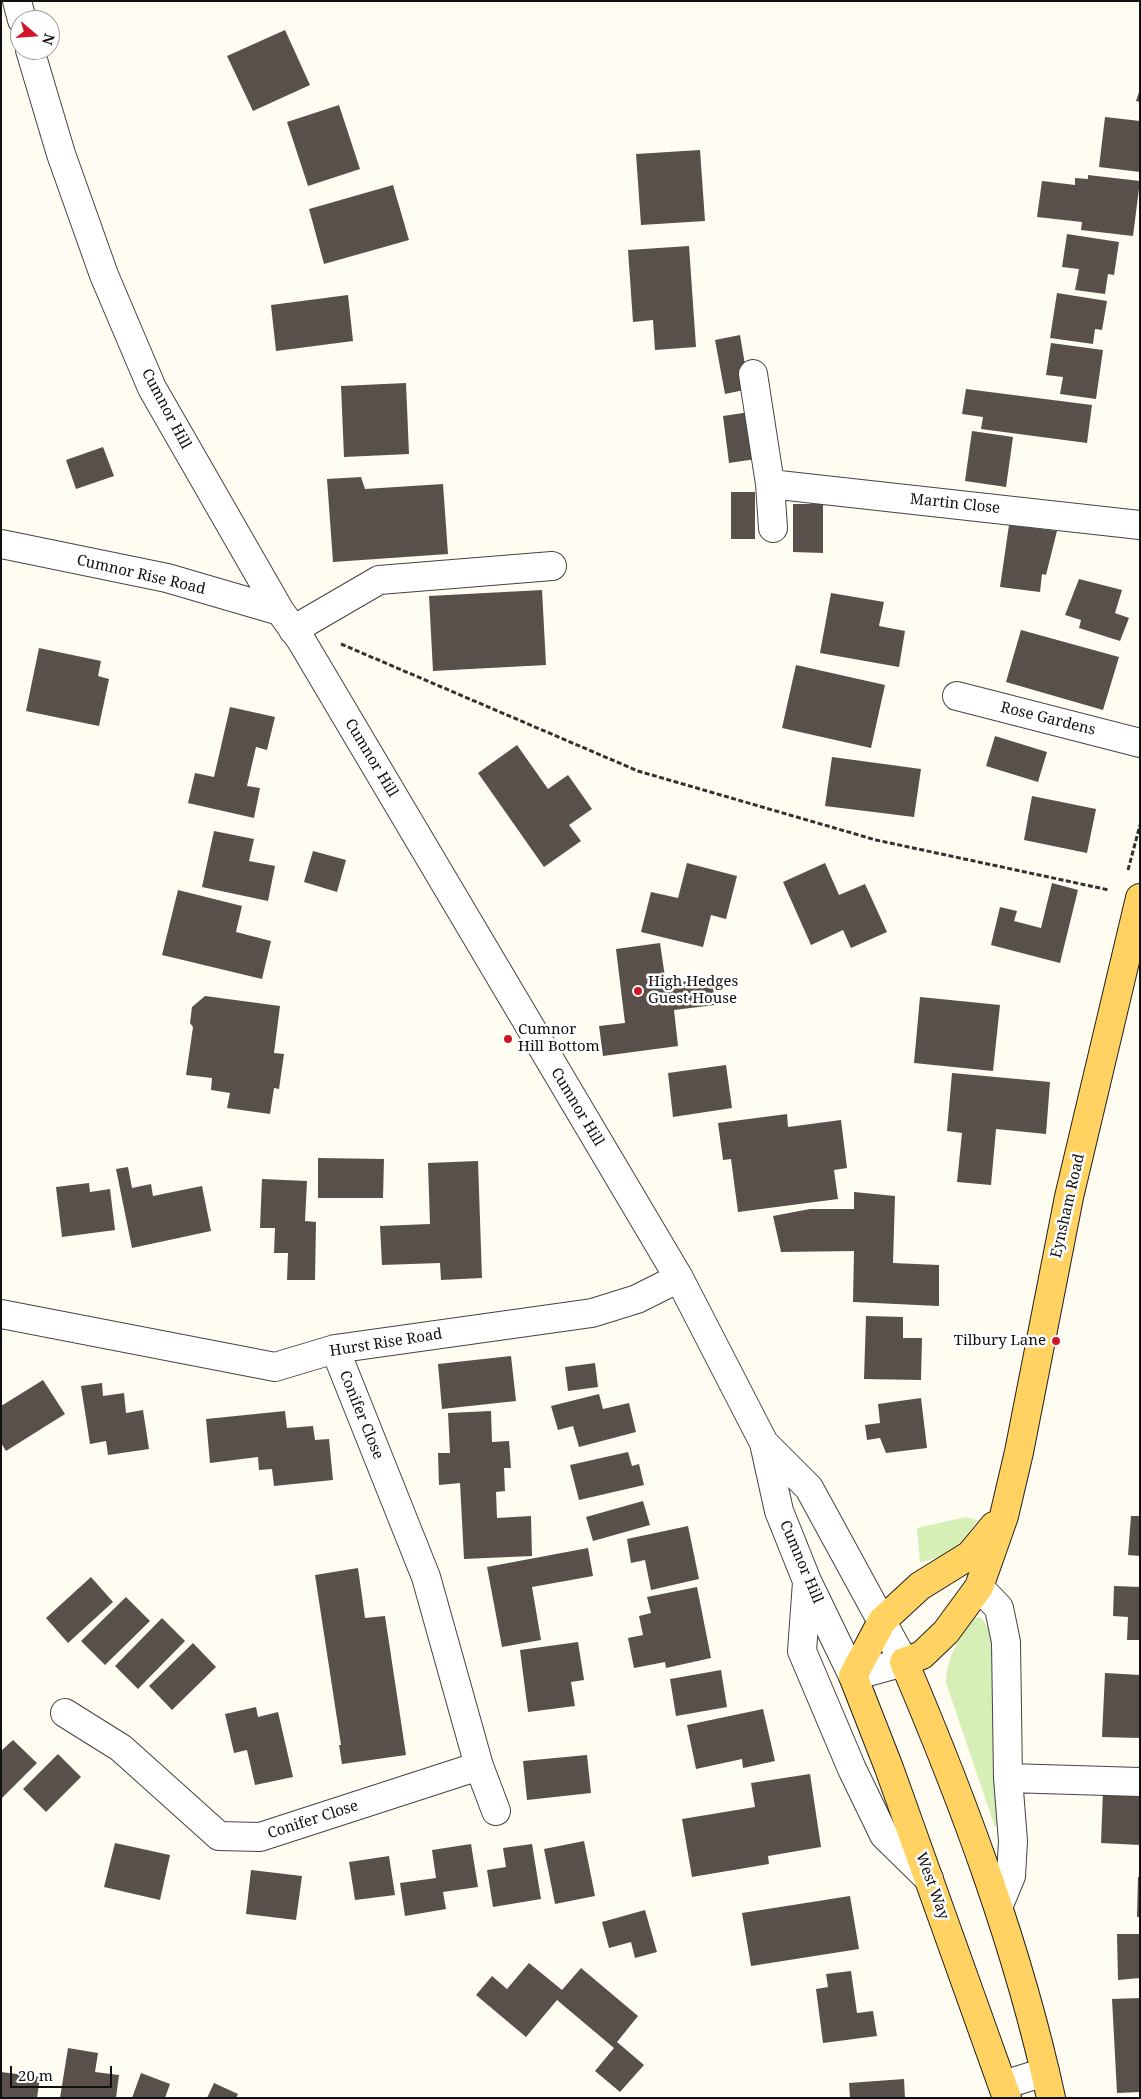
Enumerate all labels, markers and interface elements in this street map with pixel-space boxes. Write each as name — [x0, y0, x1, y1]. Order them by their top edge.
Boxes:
north arrow — [10, 10, 60, 60]
text: N — [38, 31, 60, 48]
street label: Cumnor Hill — [137, 366, 195, 452]
street label: Martin Close — [909, 490, 1001, 518]
street label: Cumnor Rise Road — [75, 551, 207, 599]
street label: Rose Gardens — [999, 699, 1097, 739]
street label: Cumnor Hill — [341, 716, 401, 800]
place label: High Hedges Guest House — [648, 973, 738, 1008]
marker: High Hedges Guest House — [632, 985, 644, 997]
place label: Cumnor Hill Bottom — [518, 1021, 600, 1056]
marker: Cumnor Hill Bottom — [502, 1033, 514, 1045]
street label: Cumnor Hill — [547, 1065, 607, 1149]
street label: Eynsham Road — [1047, 1152, 1089, 1260]
street label: Hurst Rise Road — [328, 1325, 444, 1361]
place label: Tilbury Lane — [954, 1332, 1046, 1350]
marker: Tilbury Lane — [1050, 1335, 1062, 1347]
street label: Conifer Close — [335, 1368, 387, 1462]
street label: Cumnor Hill — [775, 1518, 827, 1606]
street label: Conifer Close — [265, 1797, 361, 1843]
street label: West Way — [912, 1850, 952, 1922]
scale bar — [12, 2056, 115, 2088]
text: 20 m — [18, 2065, 53, 2085]

